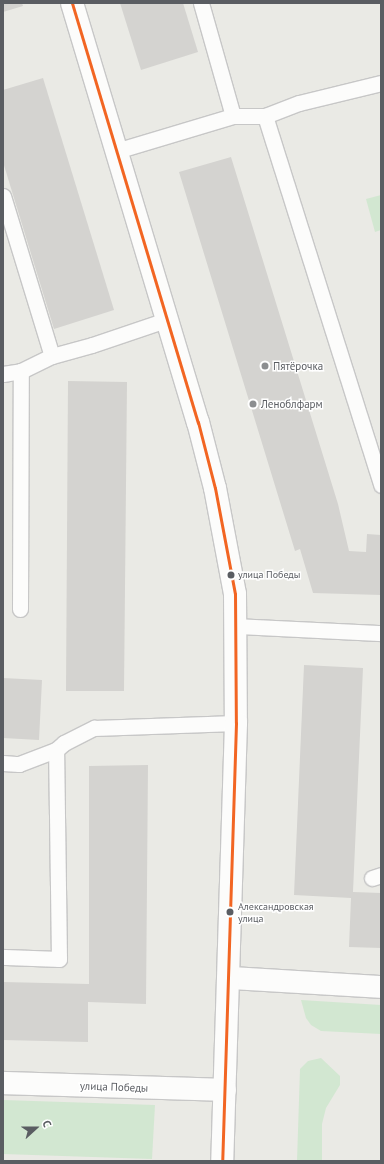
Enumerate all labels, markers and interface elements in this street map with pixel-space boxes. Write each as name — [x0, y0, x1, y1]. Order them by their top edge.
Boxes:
place label: Пятёрочка — [273, 359, 323, 373]
marker: Пятёрочка — [260, 361, 270, 371]
place label: Леноблфарм — [261, 397, 323, 411]
marker: Леноблфарм — [248, 399, 258, 409]
place label: улица Победы — [238, 569, 300, 581]
marker: улица Победы — [226, 570, 236, 580]
place label: Александровская улица — [238, 900, 314, 924]
marker: Александровская улица — [225, 907, 235, 917]
street label: улица Победы — [80, 1079, 148, 1095]
north arrow — [16, 1108, 56, 1148]
text: С — [40, 1118, 55, 1129]

